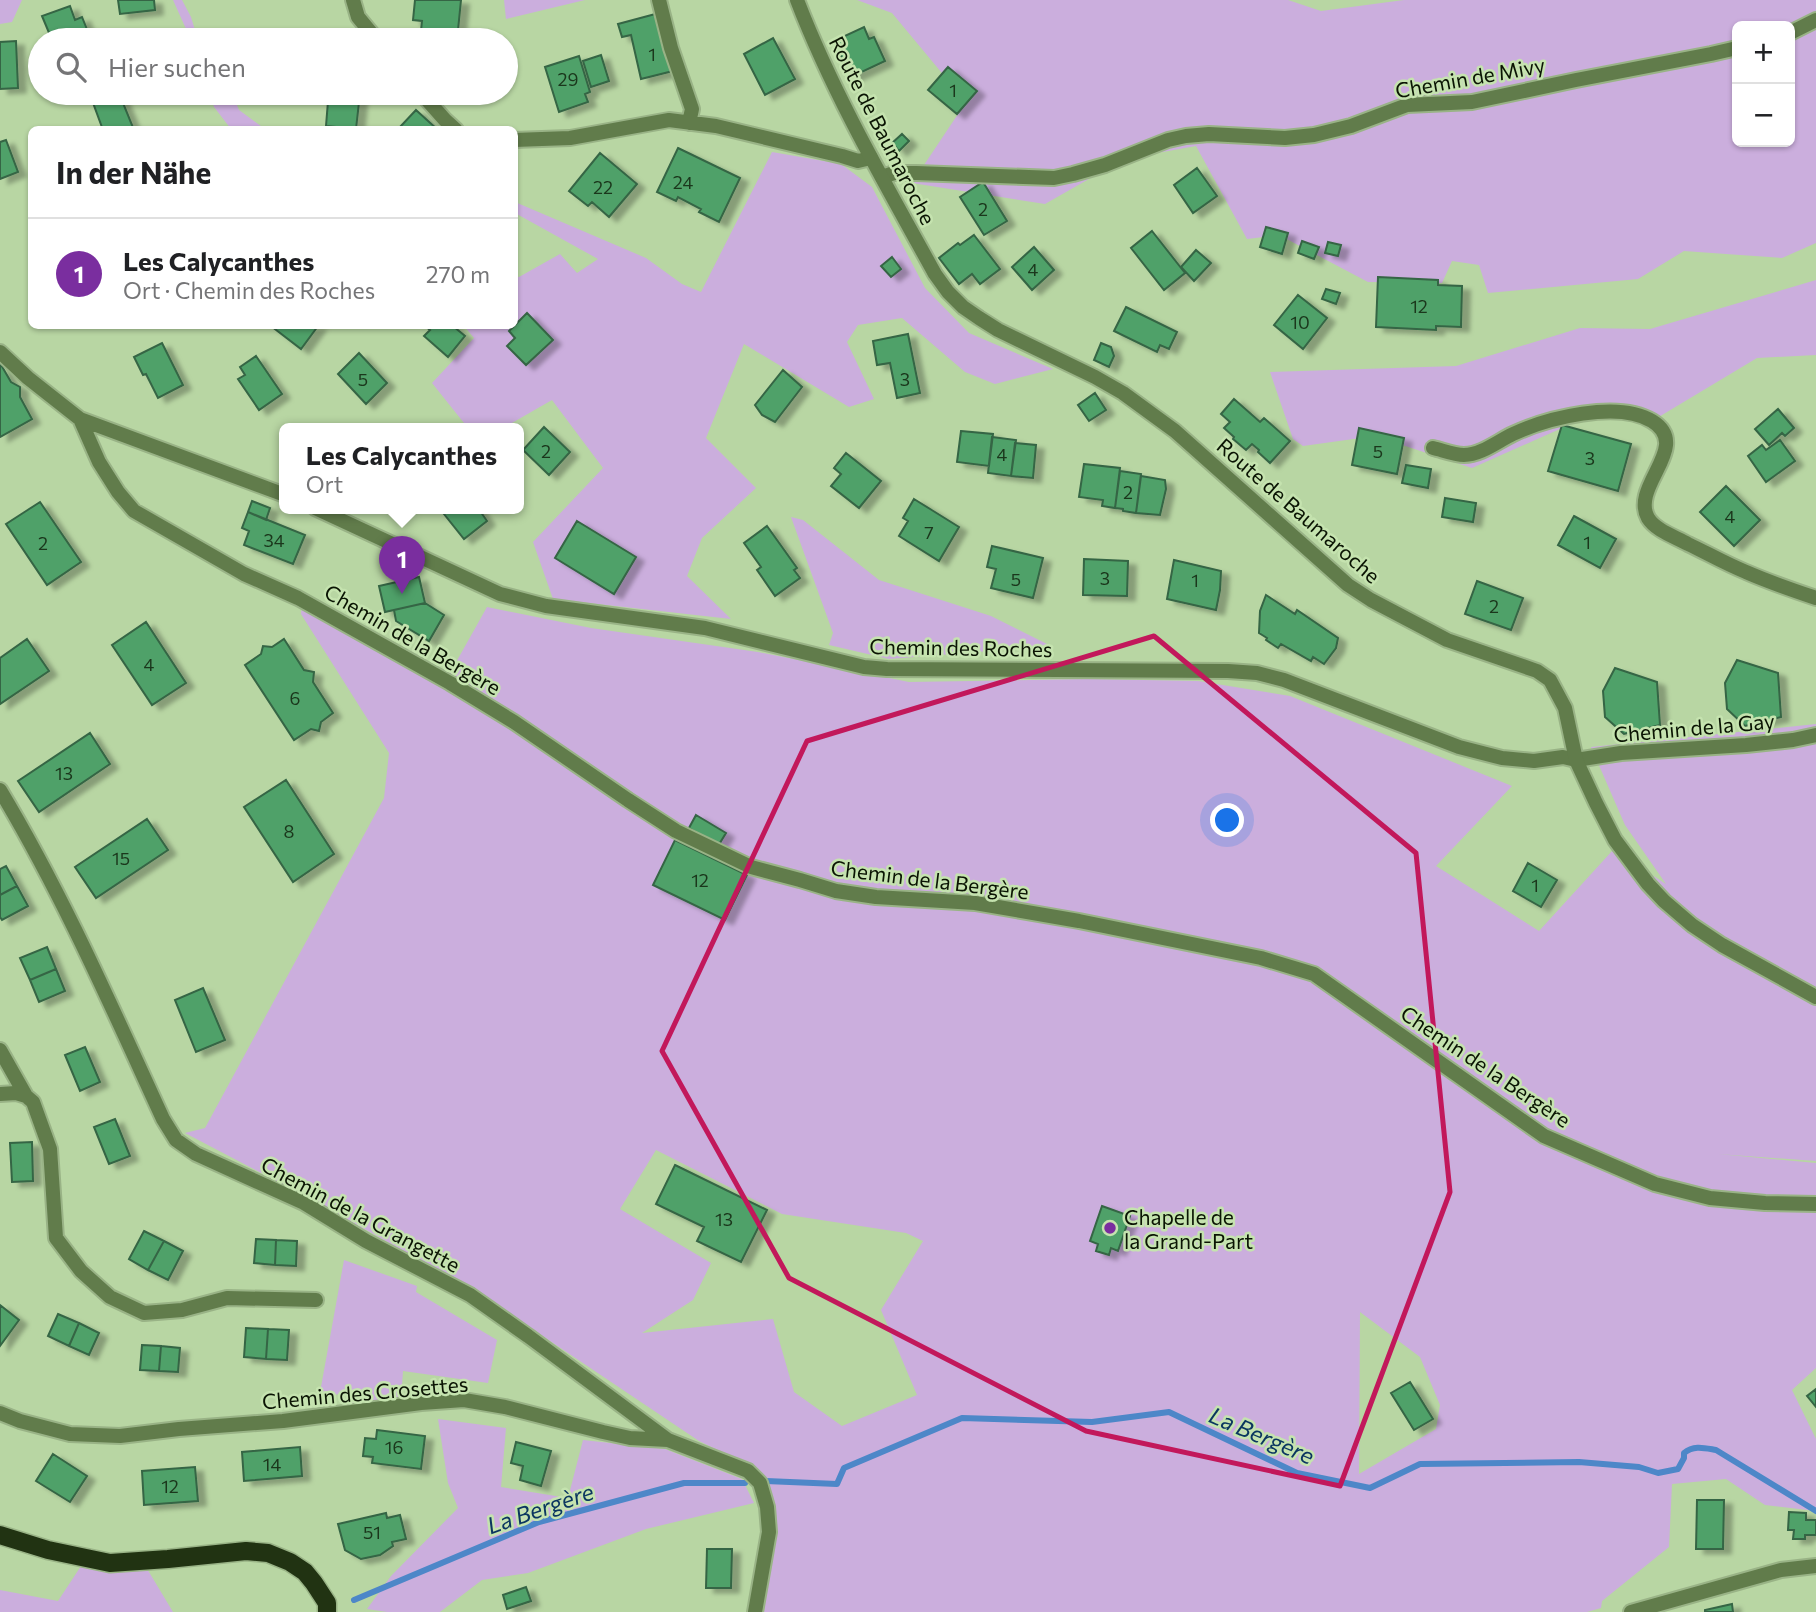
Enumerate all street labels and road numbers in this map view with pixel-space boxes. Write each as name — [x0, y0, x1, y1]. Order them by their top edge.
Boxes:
street label: Route de Baumaroche — [825, 32, 941, 228]
street label: Chemin de Mivy — [1393, 52, 1547, 102]
street label: Route de Baumaroche — [1212, 432, 1386, 588]
street label: Chemin de la Bergère — [320, 578, 506, 700]
street label: Chemin des Roches — [869, 633, 1053, 661]
street label: Chemin de la Gay — [1612, 707, 1776, 747]
street label: Chemin de la Bergère — [830, 854, 1030, 904]
street label: Chemin de la Bergère — [1396, 1000, 1576, 1132]
street label: Chemin de la Grangette — [257, 1151, 465, 1277]
street label: Chemin des Crosettes — [261, 1371, 469, 1413]

